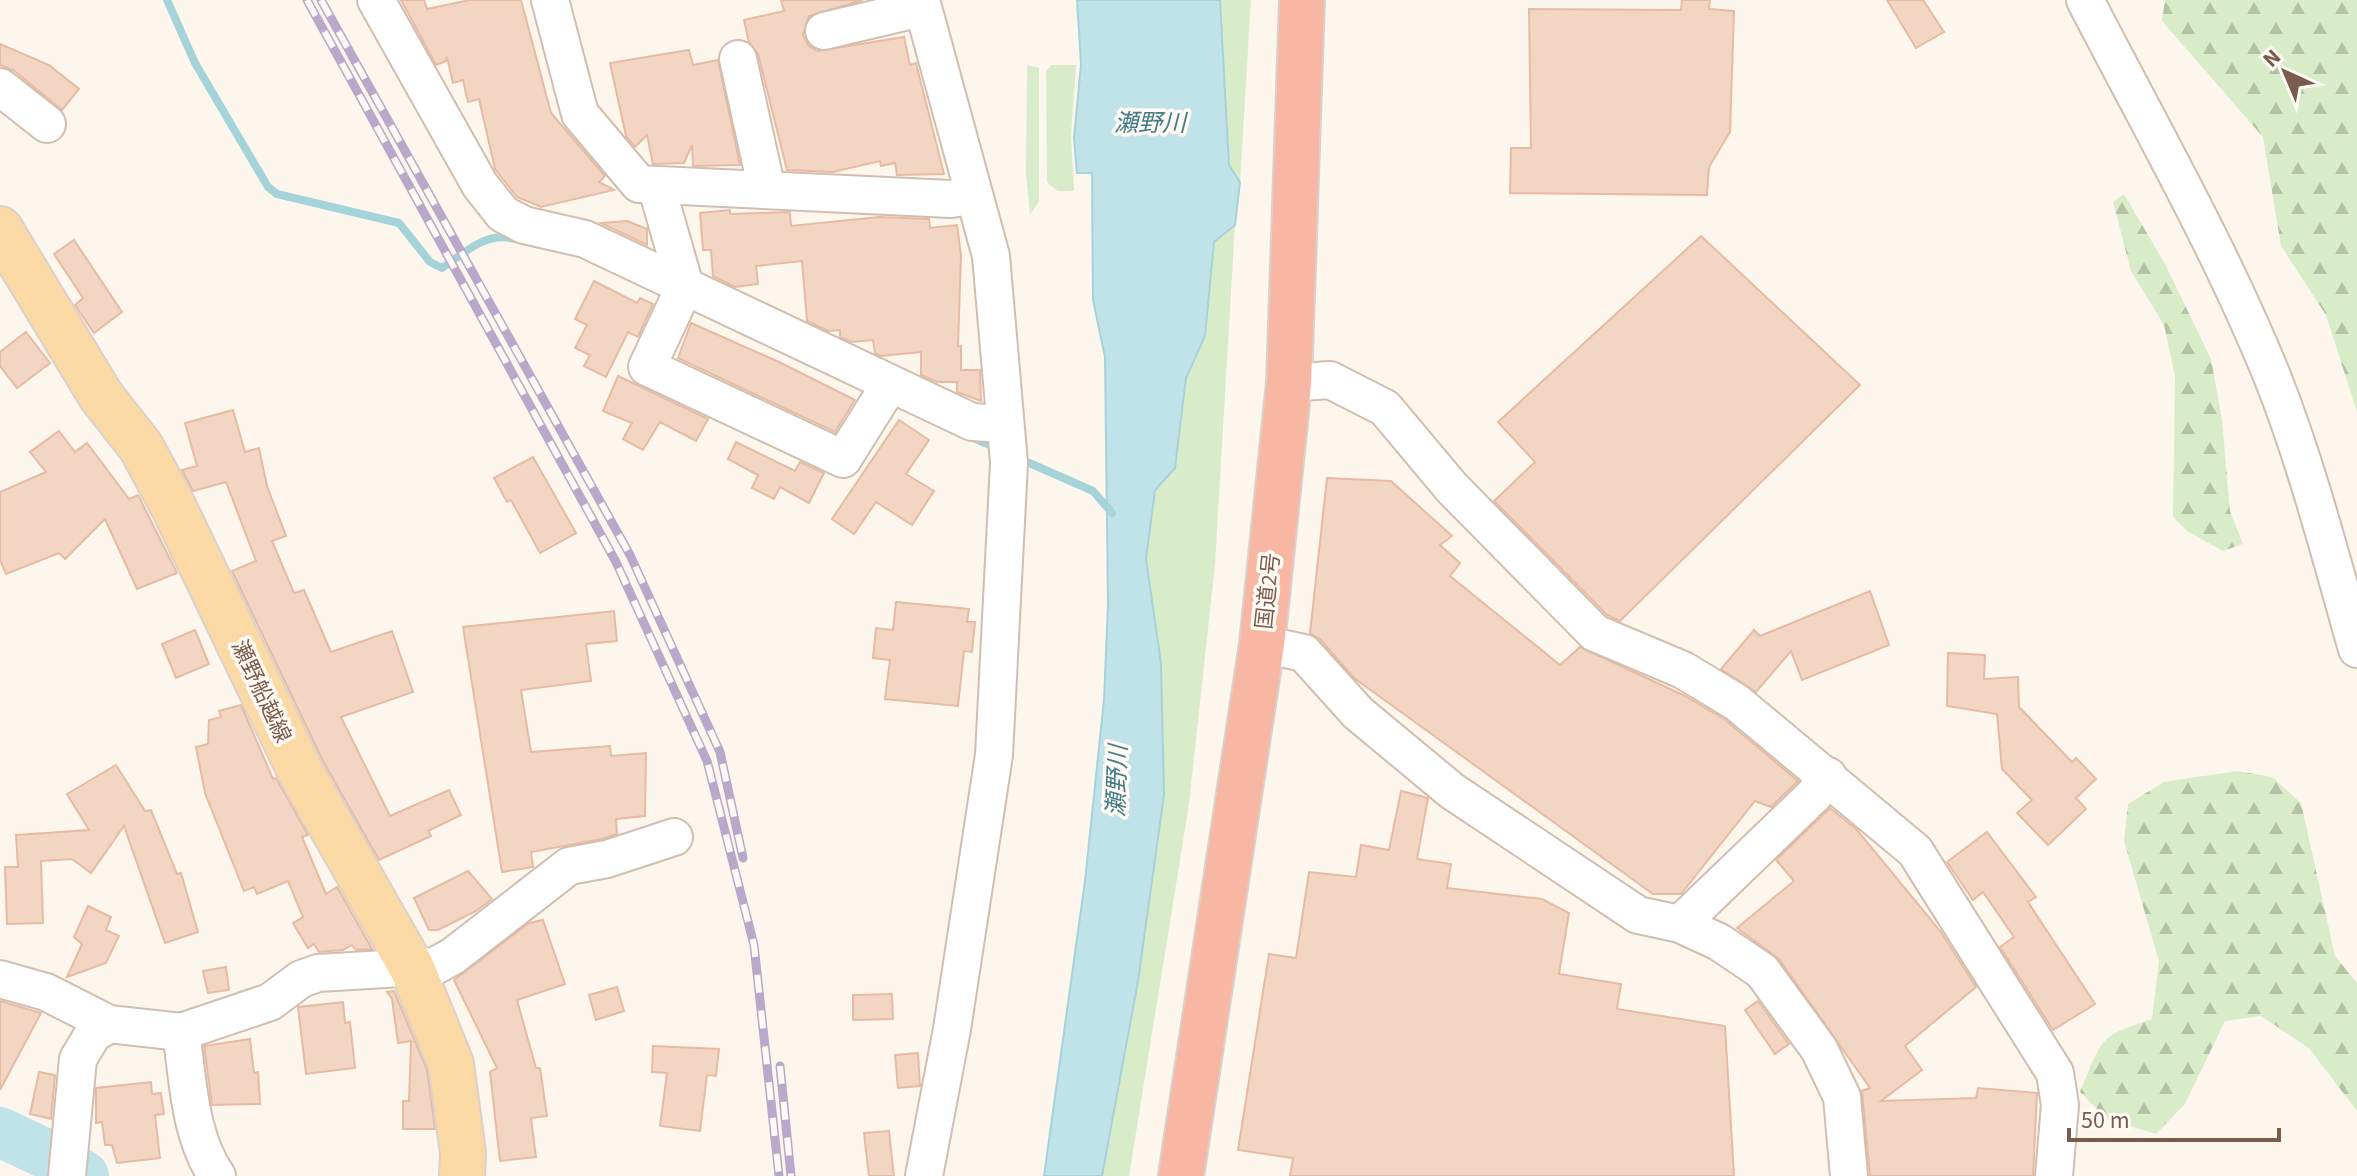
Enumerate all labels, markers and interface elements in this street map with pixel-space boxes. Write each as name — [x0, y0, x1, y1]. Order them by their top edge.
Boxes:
north arrow — [2245, 32, 2325, 112]
text: N — [2255, 42, 2288, 75]
water label: 瀬野川 — [1114, 106, 1189, 141]
street label: 国道2号 — [1248, 551, 1288, 631]
street label: 瀬野船越線 — [223, 635, 299, 748]
water label: 瀬野川 — [1099, 741, 1136, 818]
scale bar — [2069, 1092, 2279, 1142]
text: 50 m — [2081, 1103, 2130, 1138]

